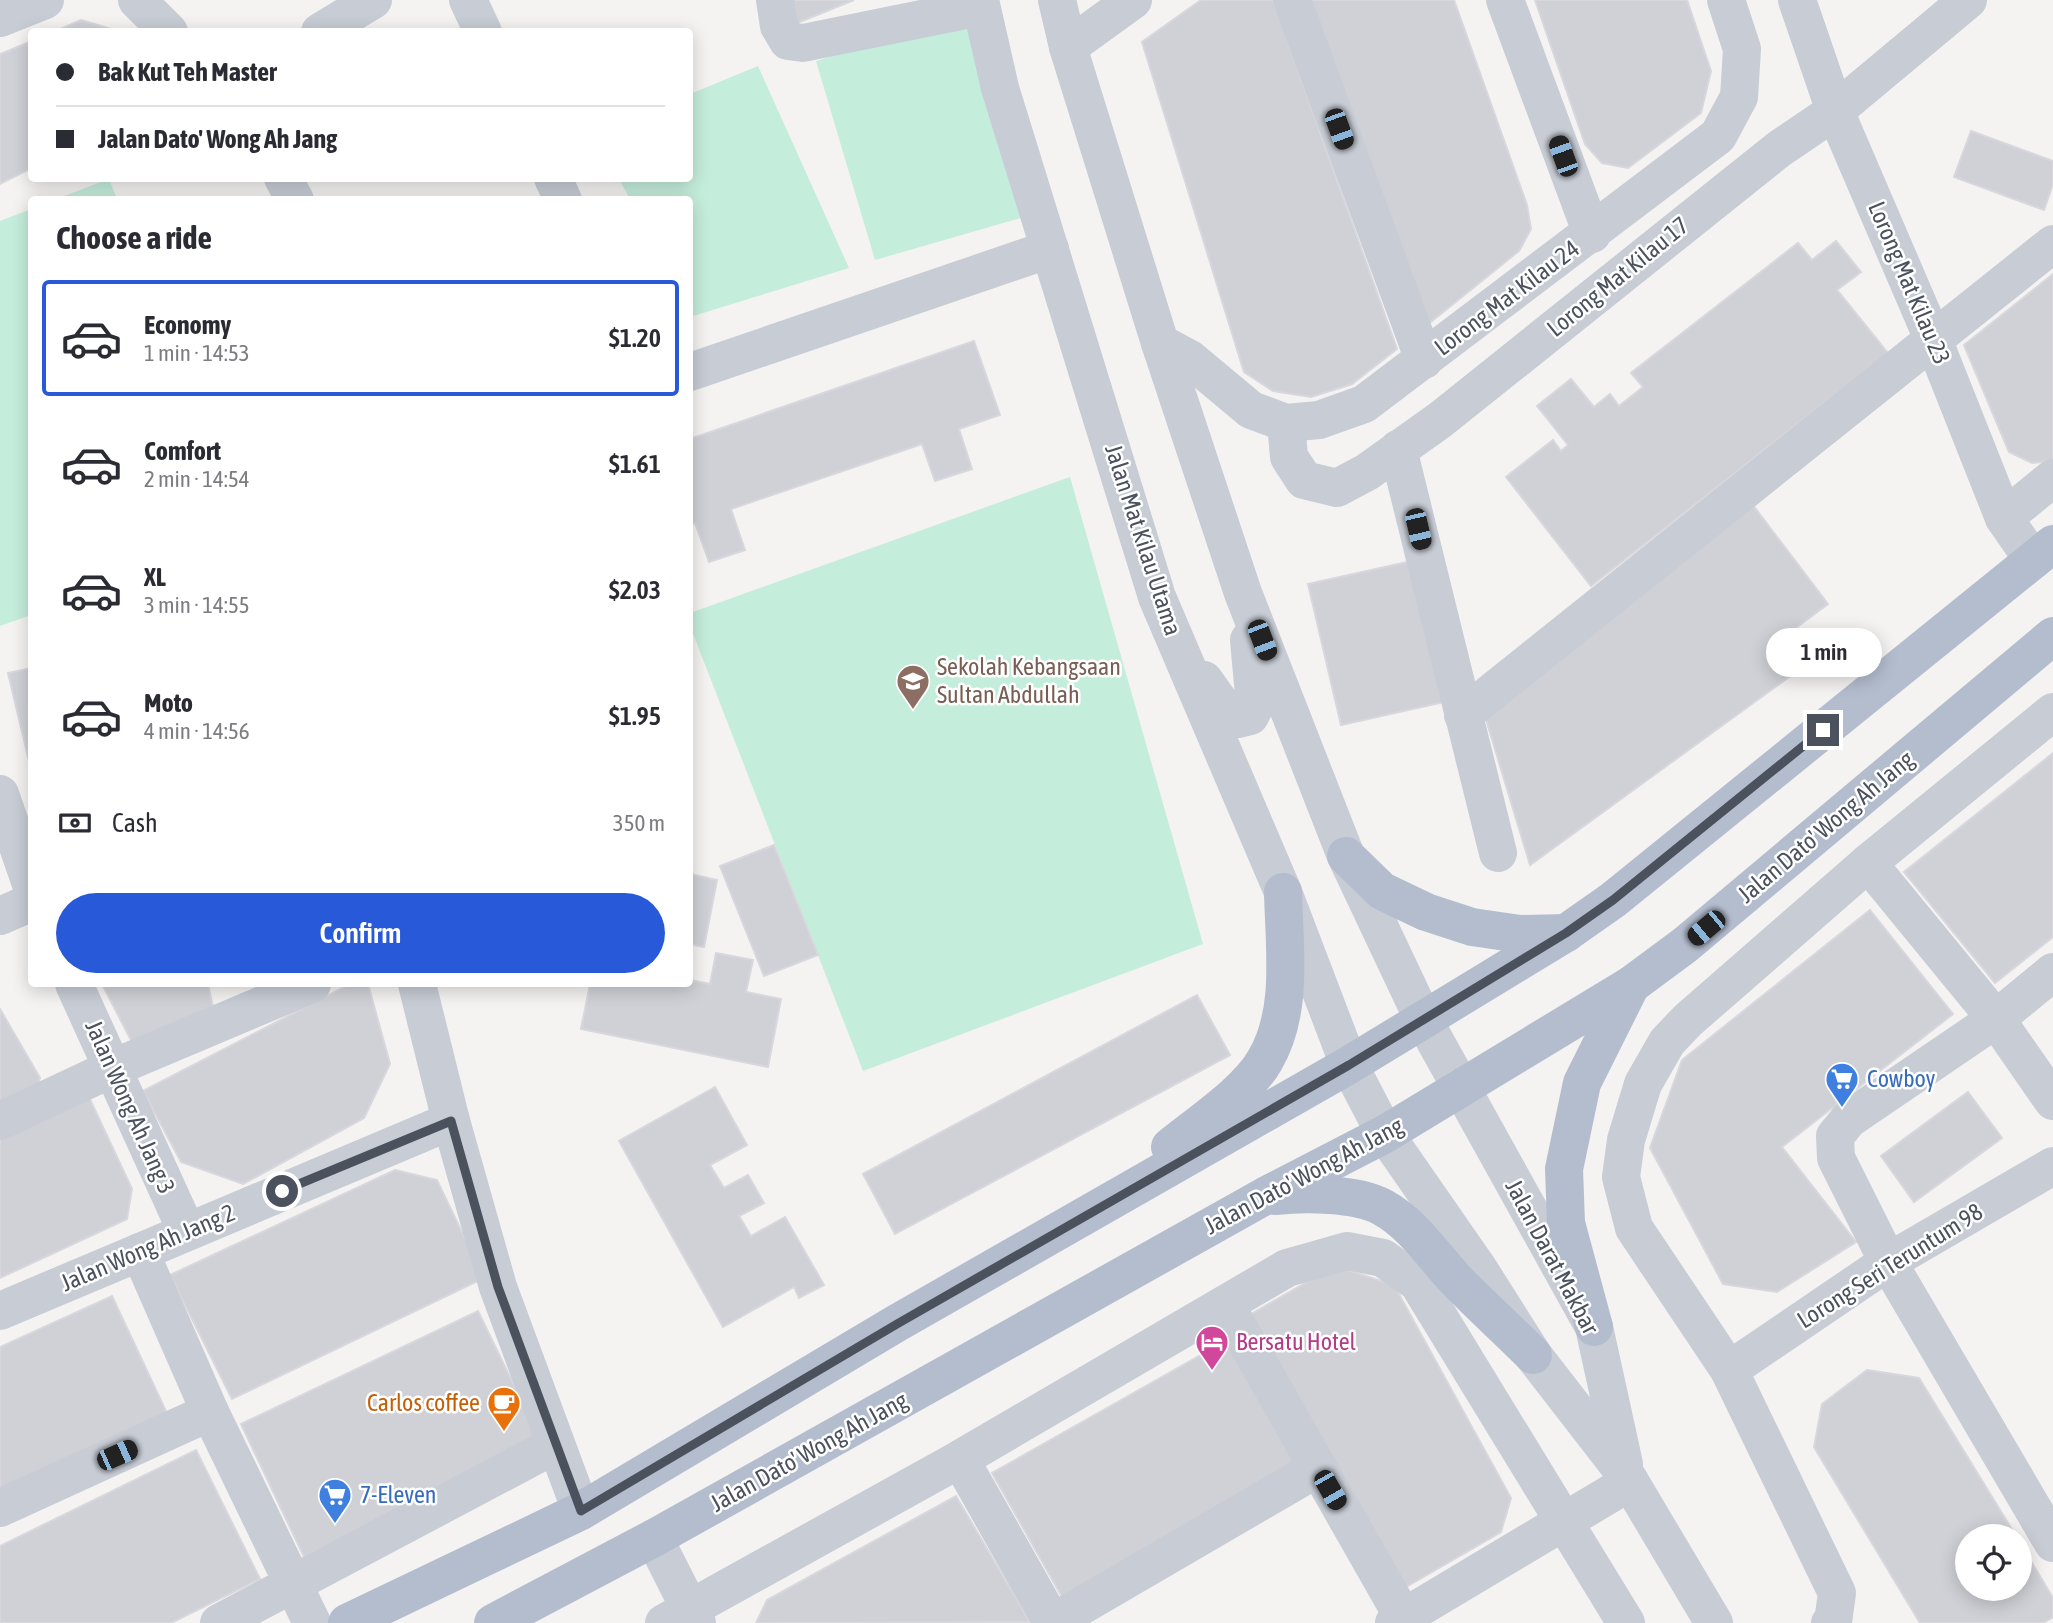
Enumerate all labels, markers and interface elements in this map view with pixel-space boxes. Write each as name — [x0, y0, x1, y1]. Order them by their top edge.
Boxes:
text: Bak Kut Teh Master — [98, 57, 277, 87]
car — [1322, 106, 1357, 152]
text: Jalan Dato' Wong Ah Jang — [98, 124, 337, 154]
car — [1546, 133, 1581, 179]
street label: Lorong Mat Kilau 23 — [1863, 198, 1956, 368]
street label: Lorong Mat Kilau 17 — [1542, 211, 1694, 342]
text: Choose a ride — [56, 219, 212, 256]
street label: Lorong Mat Kilau 24 — [1429, 235, 1584, 361]
icon: car — [60, 307, 123, 370]
text: Economy — [144, 310, 231, 340]
text: $1.20 — [609, 323, 661, 353]
text: 1 min · 14:53 — [144, 340, 250, 366]
icon: car — [60, 433, 123, 496]
text: Comfort — [144, 436, 221, 466]
street label: Jalan Mat Kilau Utama — [1100, 441, 1187, 639]
text: $1.61 — [609, 449, 661, 479]
text: 2 min · 14:54 — [144, 466, 250, 492]
car — [1404, 506, 1433, 552]
icon: car — [60, 559, 123, 622]
text: XL — [144, 562, 166, 592]
text: $2.03 — [609, 575, 661, 605]
text: 3 min · 14:55 — [144, 592, 250, 618]
car — [1245, 617, 1280, 663]
callout: 1 min — [1765, 628, 1881, 678]
text: 1 min — [1801, 639, 1847, 665]
place label: Sekolah Kebangsaan Sultan Abdullah — [937, 653, 1121, 708]
school or university icon: Sekolah Kebangsaan Sultan Abdullah — [894, 662, 932, 711]
icon: car — [60, 685, 123, 748]
text: Moto — [144, 688, 193, 718]
text: $1.95 — [609, 701, 661, 731]
route end — [1807, 714, 1839, 746]
text: 4 min · 14:56 — [144, 718, 250, 744]
street label: Jalan Dato' Wong Ah Jang — [1732, 745, 1919, 908]
icon: cash — [56, 804, 94, 842]
text: Cash — [112, 808, 158, 838]
text: 350 m — [613, 810, 665, 836]
button: Confirm — [56, 893, 665, 973]
car — [1684, 906, 1729, 950]
street label: Jalan Wong Ah Jang 3 — [80, 1016, 181, 1198]
supermarket icon: Cowboy — [1823, 1060, 1861, 1109]
place label: Cowboy — [1867, 1065, 1936, 1092]
street label: Jalan Dato' Wong Ah Jang — [1200, 1111, 1408, 1239]
route start — [266, 1175, 298, 1207]
street label: Jalan Darat Makbar — [1500, 1175, 1605, 1340]
street label: Lorong Seri Teruntum 98 — [1792, 1198, 1987, 1333]
street label: Jalan Wong Ah Jang 2 — [57, 1199, 239, 1296]
hotel icon: Bersatu Hotel — [1193, 1323, 1231, 1372]
place label: Bersatu Hotel — [1236, 1328, 1357, 1355]
cafe icon: Carlos coffee — [485, 1384, 523, 1433]
street label: Jalan Dato' Wong Ah Jang — [706, 1386, 912, 1517]
place label: Carlos coffee — [367, 1389, 480, 1416]
car — [94, 1437, 141, 1473]
car — [1311, 1467, 1350, 1513]
supermarket icon: 7-Eleven — [316, 1476, 354, 1525]
place label: 7-Eleven — [360, 1481, 436, 1508]
map controls — [1955, 1524, 2032, 1601]
button: locate — [1955, 1524, 2032, 1601]

